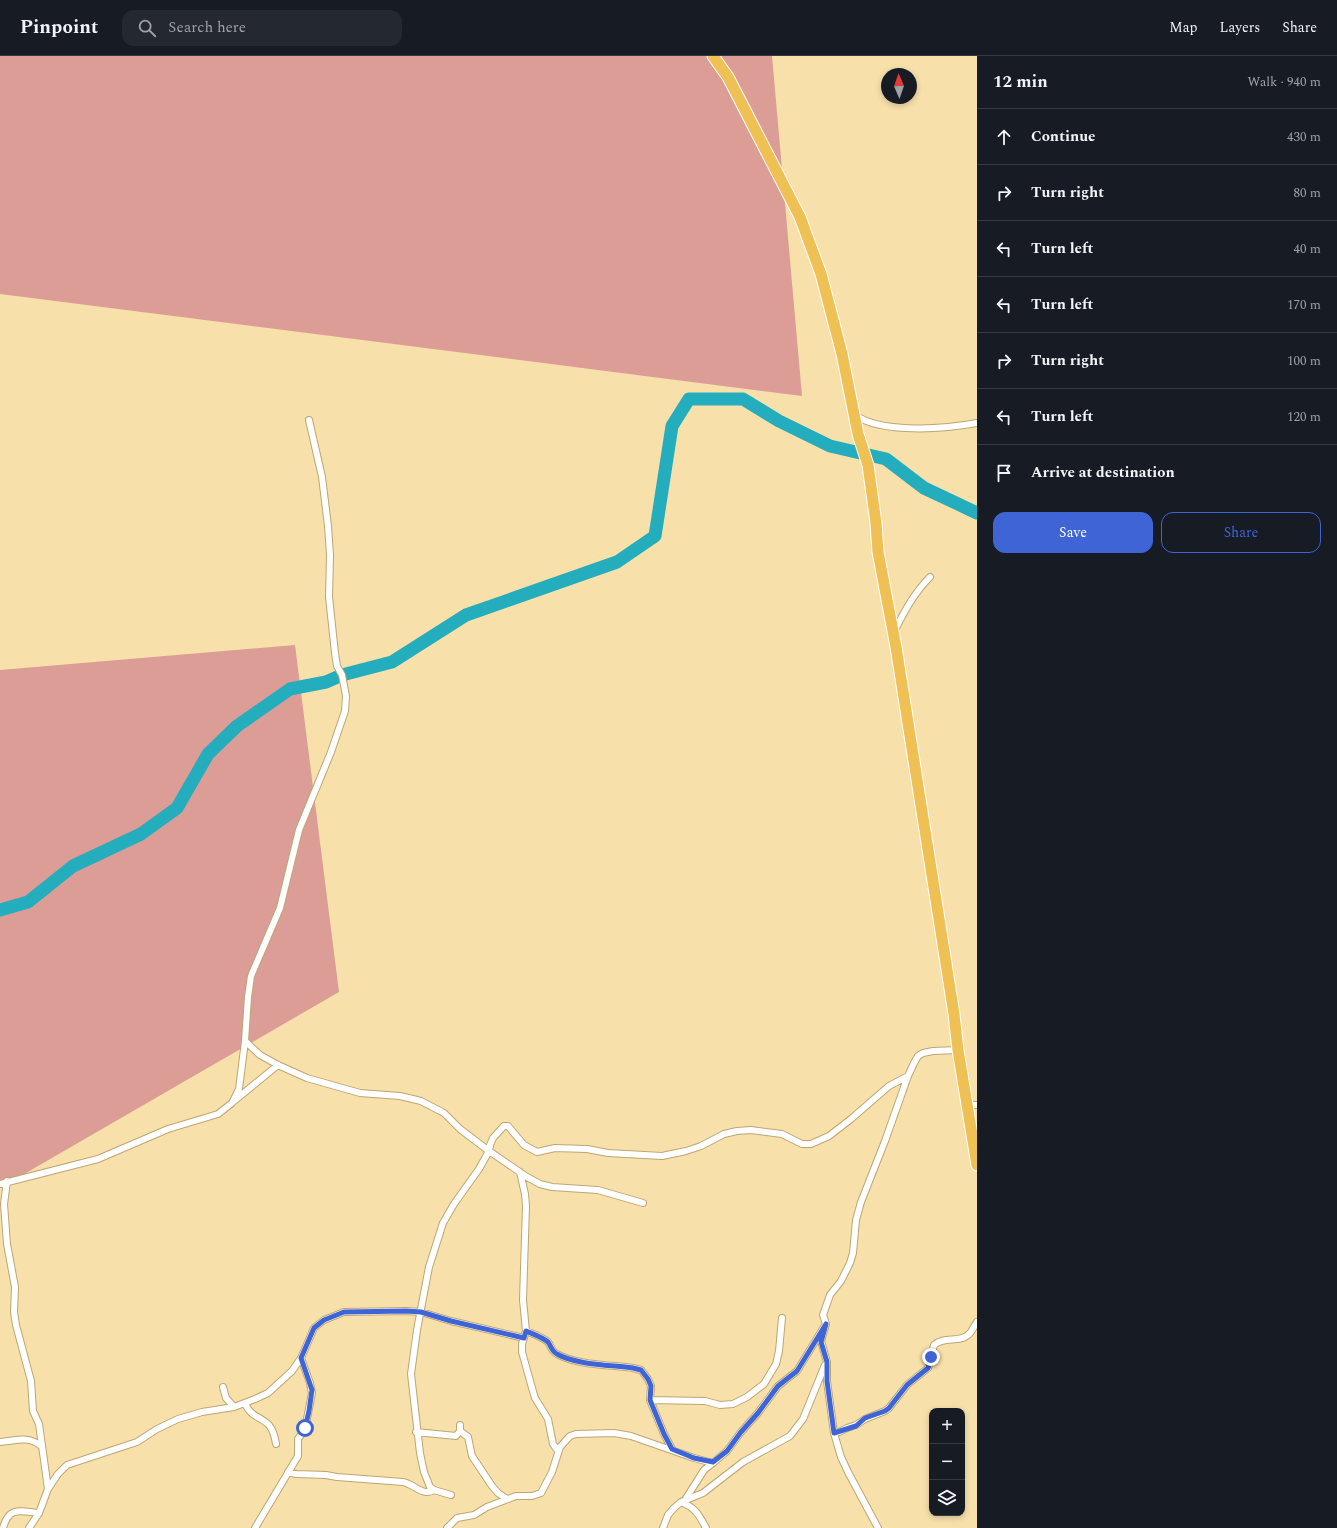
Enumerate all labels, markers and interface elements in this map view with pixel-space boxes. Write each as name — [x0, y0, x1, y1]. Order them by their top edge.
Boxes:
search box — [122, 10, 402, 46]
text: Pinpoint — [20, 13, 98, 42]
text: Search here — [168, 16, 246, 39]
icon: search — [136, 17, 158, 39]
text: Map — [1169, 17, 1198, 38]
text: Layers — [1220, 17, 1260, 38]
text: Share — [1282, 17, 1317, 38]
north arrow — [881, 68, 917, 104]
text: 12 min — [993, 69, 1048, 95]
text: Walk · 940 m — [1247, 72, 1321, 92]
text: Continue — [1031, 125, 1096, 148]
icon: ahead — [993, 126, 1015, 148]
text: 430 m — [1287, 127, 1321, 147]
text: Turn right — [1031, 181, 1104, 204]
icon: right — [993, 182, 1015, 204]
text: 80 m — [1294, 183, 1321, 203]
text: Turn left — [1031, 237, 1093, 260]
icon: left — [993, 238, 1015, 260]
text: 40 m — [1294, 239, 1321, 259]
text: Turn left — [1031, 293, 1093, 316]
icon: left — [993, 294, 1015, 316]
text: 170 m — [1287, 295, 1321, 315]
text: Turn right — [1031, 349, 1104, 372]
icon: right — [993, 350, 1015, 372]
text: 100 m — [1287, 351, 1321, 371]
text: Turn left — [1031, 405, 1093, 428]
icon: left — [993, 406, 1015, 428]
text: 120 m — [1287, 407, 1321, 427]
text: Arrive at destination — [1031, 461, 1175, 484]
icon: arrive — [993, 462, 1015, 484]
button: Save — [993, 512, 1153, 553]
button: Share — [1161, 512, 1321, 553]
route end — [922, 1348, 940, 1366]
map controls — [929, 1408, 965, 1516]
button: + — [929, 1408, 965, 1444]
route start — [296, 1419, 314, 1437]
button: − — [929, 1444, 965, 1480]
button: layers — [929, 1480, 965, 1516]

